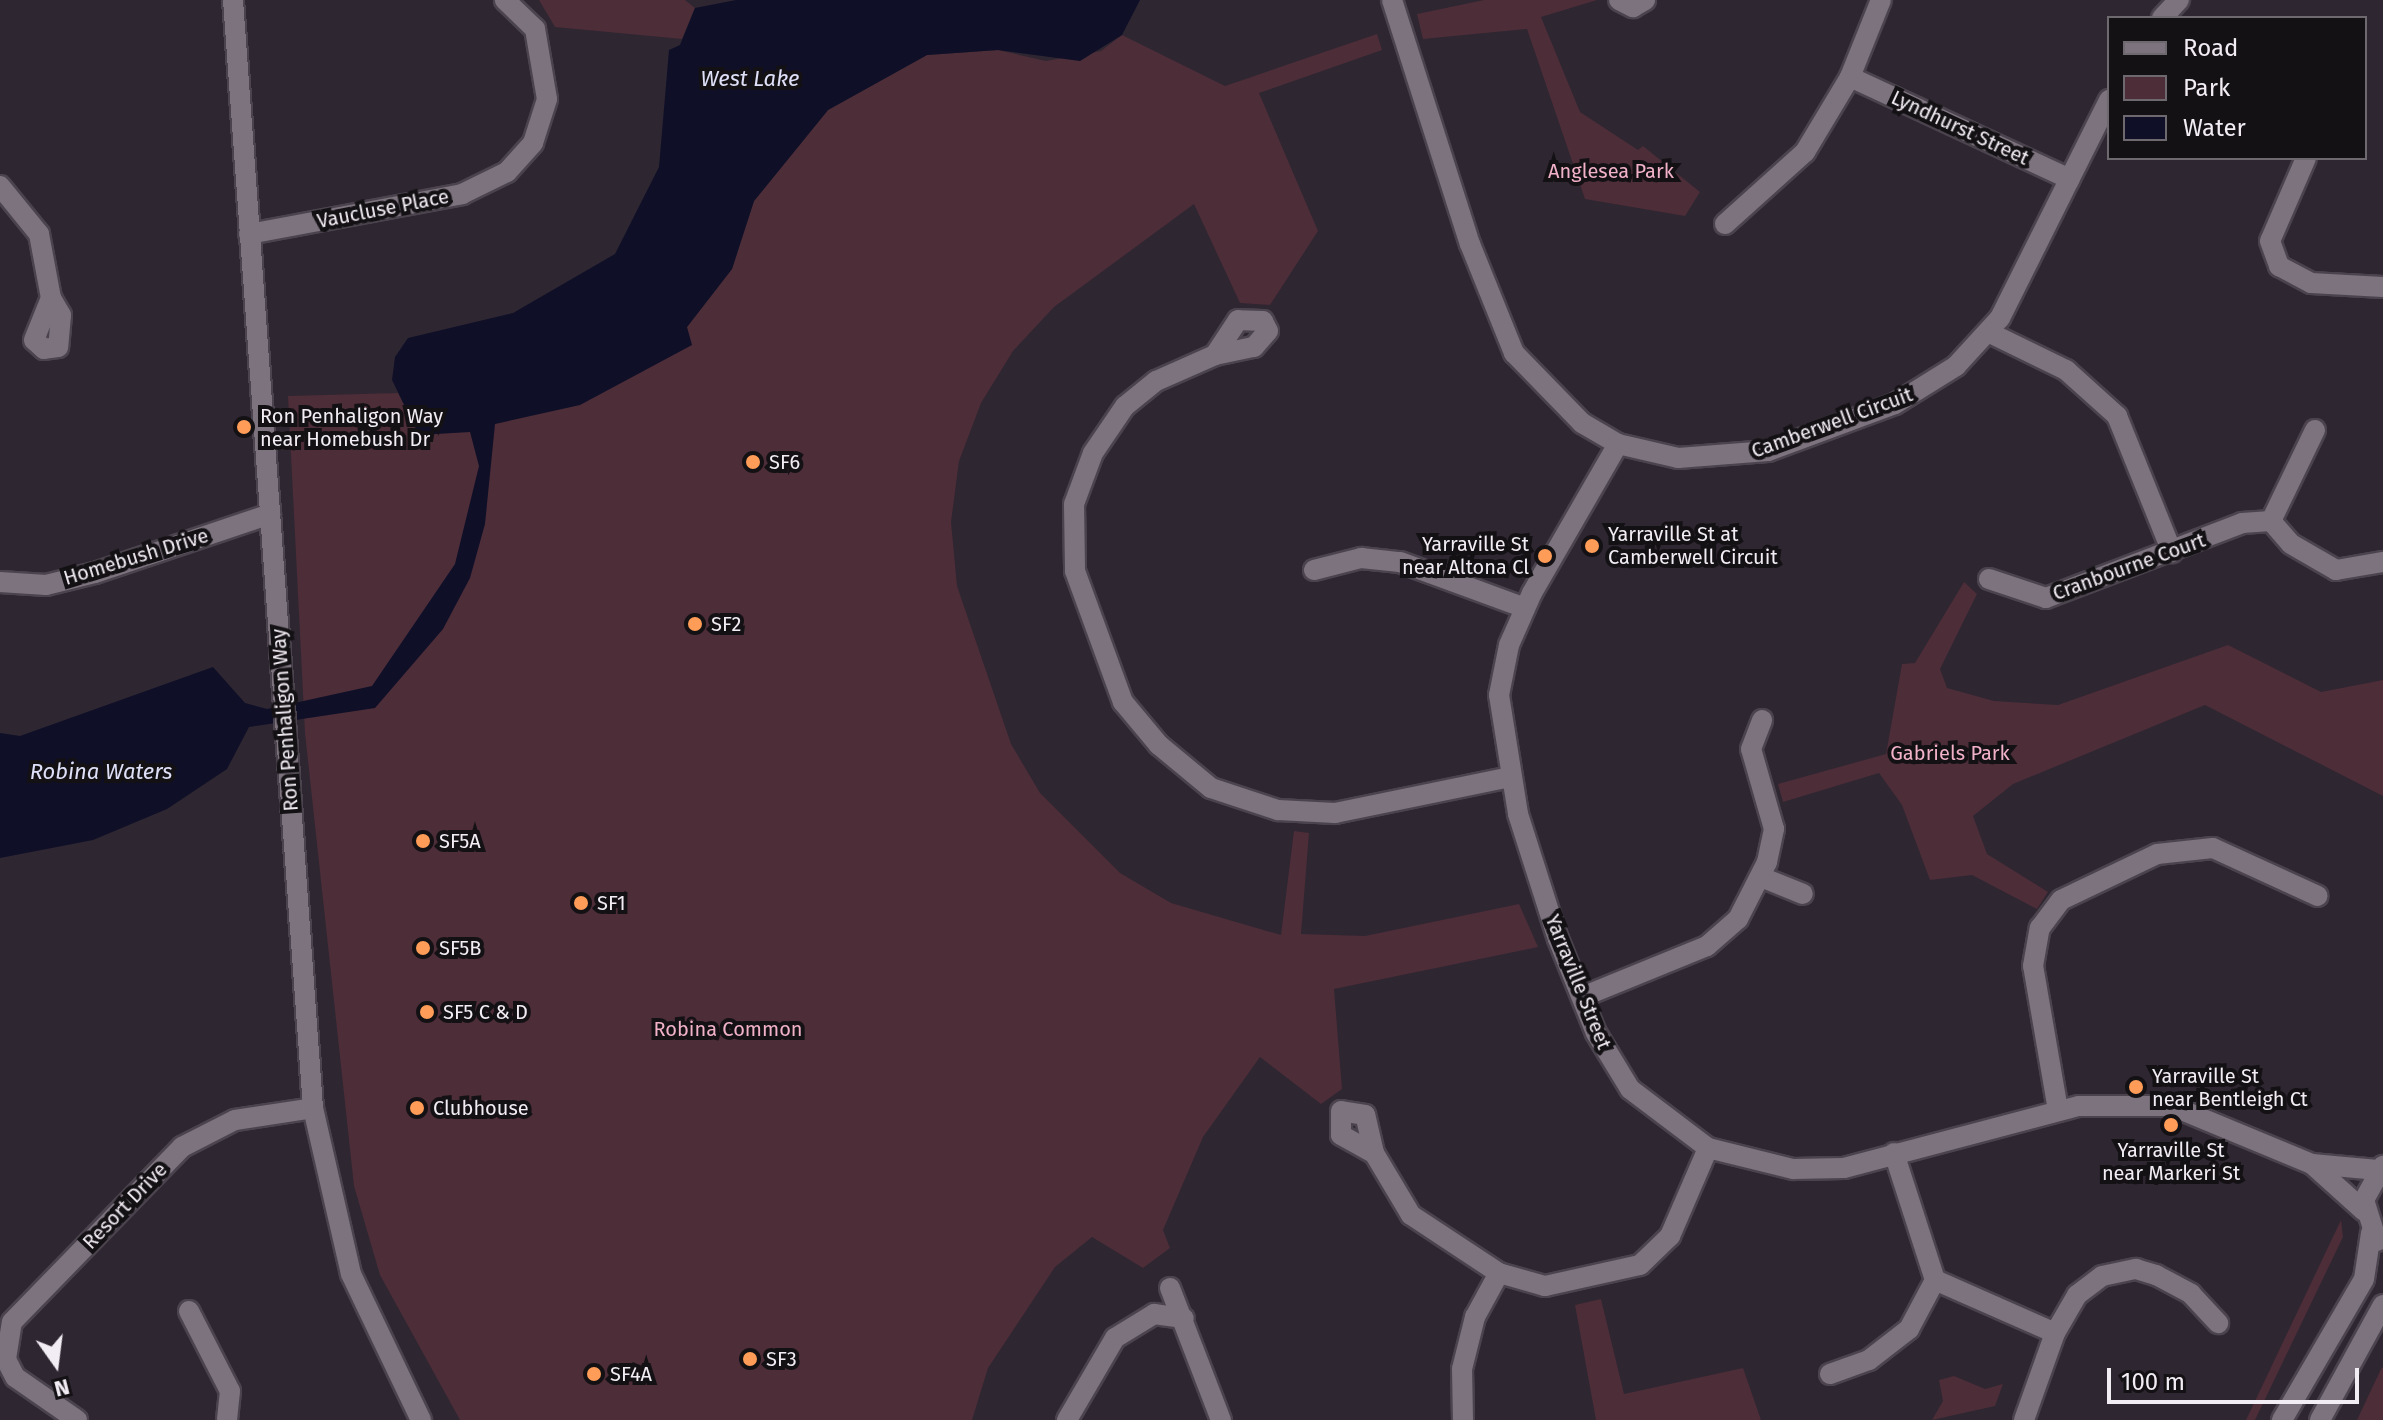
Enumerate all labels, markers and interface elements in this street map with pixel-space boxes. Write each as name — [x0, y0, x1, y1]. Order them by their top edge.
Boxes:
legend — [2107, 16, 2367, 160]
text: Road — [2183, 34, 2238, 62]
water label: West Lake — [701, 66, 799, 92]
text: Park — [2183, 74, 2230, 102]
street label: Lyndhurst Street — [1887, 86, 2033, 170]
text: Water — [2183, 114, 2246, 142]
park label: Anglesea Park — [1548, 159, 1674, 183]
street label: Vaucluse Place — [315, 184, 451, 234]
street label: Camberwell Circuit — [1748, 383, 1916, 463]
place label: Ron Penhaligon Way near Homebush Dr — [260, 404, 443, 451]
marker: Ron Penhaligon Way near Homebush Dr — [235, 418, 253, 436]
place label: SF6 — [769, 450, 800, 474]
marker: SF6 — [744, 453, 762, 471]
place label: Yarraville St at Camberwell Circuit — [1608, 522, 1778, 569]
street label: Homebush Drive — [61, 524, 211, 590]
street label: Cranbourne Court — [2050, 528, 2208, 606]
place label: Yarraville St near Altona Cl — [1402, 532, 1529, 579]
marker: Yarraville St at Camberwell Circuit — [1583, 537, 1601, 555]
marker: Yarraville St near Altona Cl — [1536, 547, 1554, 565]
place label: SF2 — [711, 612, 741, 636]
marker: SF2 — [686, 615, 704, 633]
street label: Ron Penhaligon Way — [267, 628, 303, 812]
park label: Gabriels Park — [1890, 741, 2010, 765]
water label: Robina Waters — [30, 759, 172, 785]
place label: SF5A — [439, 829, 481, 853]
marker: SF5A — [414, 832, 432, 850]
place label: SF1 — [597, 891, 626, 915]
marker: SF1 — [572, 894, 590, 912]
street label: Yarraville Street — [1540, 911, 1616, 1053]
place label: SF5B — [439, 936, 481, 960]
marker: SF5B — [414, 939, 432, 957]
place label: SF5 C & D — [443, 1000, 528, 1024]
marker: SF5 C & D — [418, 1003, 436, 1021]
park label: Robina Common — [653, 1017, 803, 1041]
place label: Yarraville St near Bentleigh Ct — [2152, 1064, 2308, 1111]
marker: Yarraville St near Bentleigh Ct — [2127, 1078, 2145, 1096]
place label: Clubhouse — [433, 1096, 529, 1120]
marker: Clubhouse — [408, 1099, 426, 1117]
marker: Yarraville St near Markeri St — [2162, 1116, 2180, 1134]
place label: Yarraville St near Markeri St — [2102, 1138, 2240, 1185]
street label: Resort Drive — [78, 1158, 172, 1254]
north arrow — [16, 1324, 96, 1404]
place label: SF3 — [766, 1347, 797, 1371]
marker: SF3 — [741, 1350, 759, 1368]
scale bar — [2111, 1352, 2363, 1402]
place label: SF4A — [610, 1362, 652, 1386]
marker: SF4A — [585, 1365, 603, 1383]
text: 100 m — [2121, 1368, 2185, 1396]
text: N — [52, 1373, 72, 1403]

